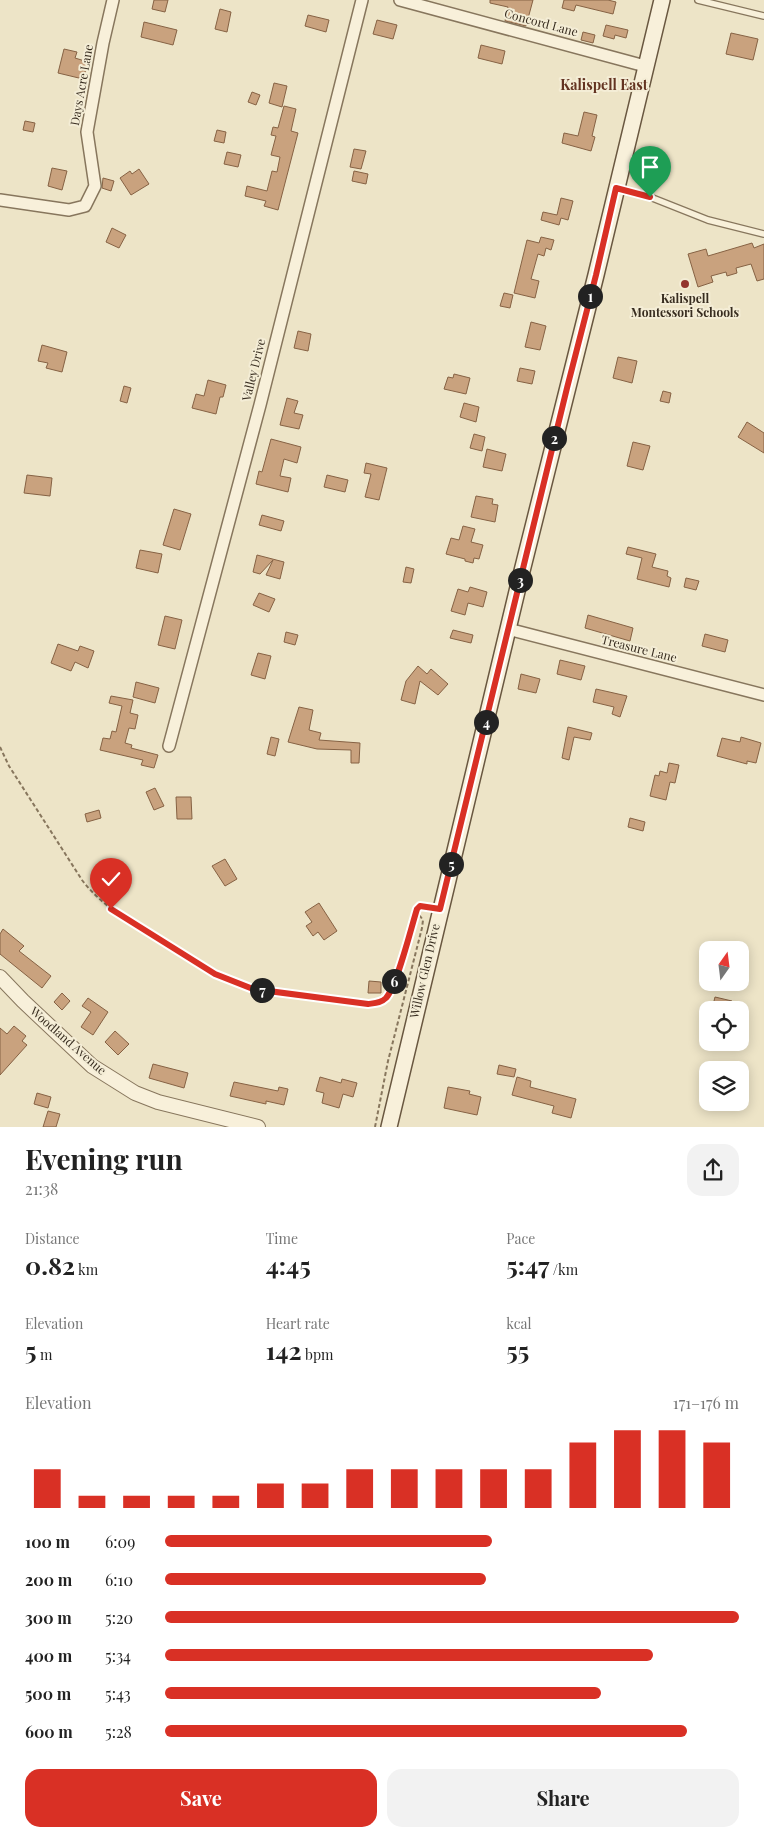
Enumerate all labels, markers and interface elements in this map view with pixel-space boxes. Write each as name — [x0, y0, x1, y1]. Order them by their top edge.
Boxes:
street label: Concord Lane — [503, 5, 580, 40]
street label: Days Acre Lane — [66, 43, 96, 127]
district label: Kalispell East — [560, 75, 648, 94]
pin — [629, 146, 671, 197]
icon: arrive — [636, 153, 664, 181]
marker: Kalispell Montessori Schools — [679, 278, 691, 290]
pin: 1 — [578, 284, 602, 308]
text: 1 — [588, 287, 593, 306]
place label: Kalispell Montessori Schools — [631, 290, 740, 320]
street label: Valley Drive — [237, 337, 268, 404]
pin: 2 — [542, 426, 566, 450]
text: 2 — [551, 429, 558, 448]
pin: 3 — [508, 568, 532, 592]
text: 3 — [517, 571, 524, 590]
street label: Treasure Lane — [600, 631, 679, 665]
pin: 4 — [474, 710, 498, 734]
text: 4 — [483, 713, 490, 732]
pin: 5 — [438, 852, 464, 876]
text: 5 — [448, 855, 455, 874]
pin — [90, 858, 132, 909]
icon: check — [97, 865, 125, 893]
street label: Willow Glen Drive — [405, 922, 443, 1021]
north arrow — [699, 941, 749, 991]
map controls — [699, 941, 749, 1111]
pin: 6 — [382, 968, 406, 994]
text: 6 — [391, 972, 398, 991]
pin: 7 — [250, 978, 274, 1002]
text: 7 — [259, 981, 266, 1000]
button: locate — [699, 1001, 749, 1051]
street label: Woodland Avenue — [26, 1002, 110, 1078]
button: layers — [699, 1061, 749, 1111]
text: Evening run — [25, 1140, 183, 1177]
button: share — [687, 1144, 739, 1196]
text: 21:38 — [25, 1178, 58, 1199]
text: Distance — [25, 1229, 80, 1248]
text: Time — [266, 1229, 298, 1248]
text: Pace — [506, 1229, 535, 1248]
text: 0.82 — [25, 1248, 75, 1281]
text: 4:45 — [266, 1248, 311, 1281]
text: 5:47 — [506, 1248, 549, 1281]
text: km — [75, 1260, 98, 1279]
text: /km — [549, 1260, 578, 1279]
text: Elevation — [25, 1314, 83, 1333]
text: Heart rate — [266, 1314, 330, 1333]
text: kcal — [506, 1314, 531, 1333]
text: 5 — [25, 1333, 36, 1366]
text: 142 — [266, 1333, 302, 1366]
text: 55 — [506, 1333, 529, 1366]
text: m — [36, 1345, 52, 1364]
text: bpm — [302, 1345, 333, 1364]
text: Elevation — [25, 1392, 92, 1413]
text: 171–176 m — [673, 1392, 739, 1413]
text: 100 m — [25, 1531, 70, 1552]
text: 6:09 — [105, 1531, 135, 1552]
text: 200 m — [25, 1569, 72, 1590]
text: 6:10 — [105, 1569, 133, 1590]
text: 300 m — [25, 1607, 72, 1628]
text: 5:20 — [105, 1607, 133, 1628]
text: 400 m — [25, 1645, 72, 1666]
text: 5:34 — [105, 1645, 131, 1666]
text: 500 m — [25, 1683, 71, 1704]
text: 5:43 — [105, 1683, 131, 1704]
text: 600 m — [25, 1721, 73, 1742]
text: 5:28 — [105, 1721, 132, 1742]
button: Save — [25, 1769, 377, 1827]
button: Share — [387, 1769, 739, 1827]

